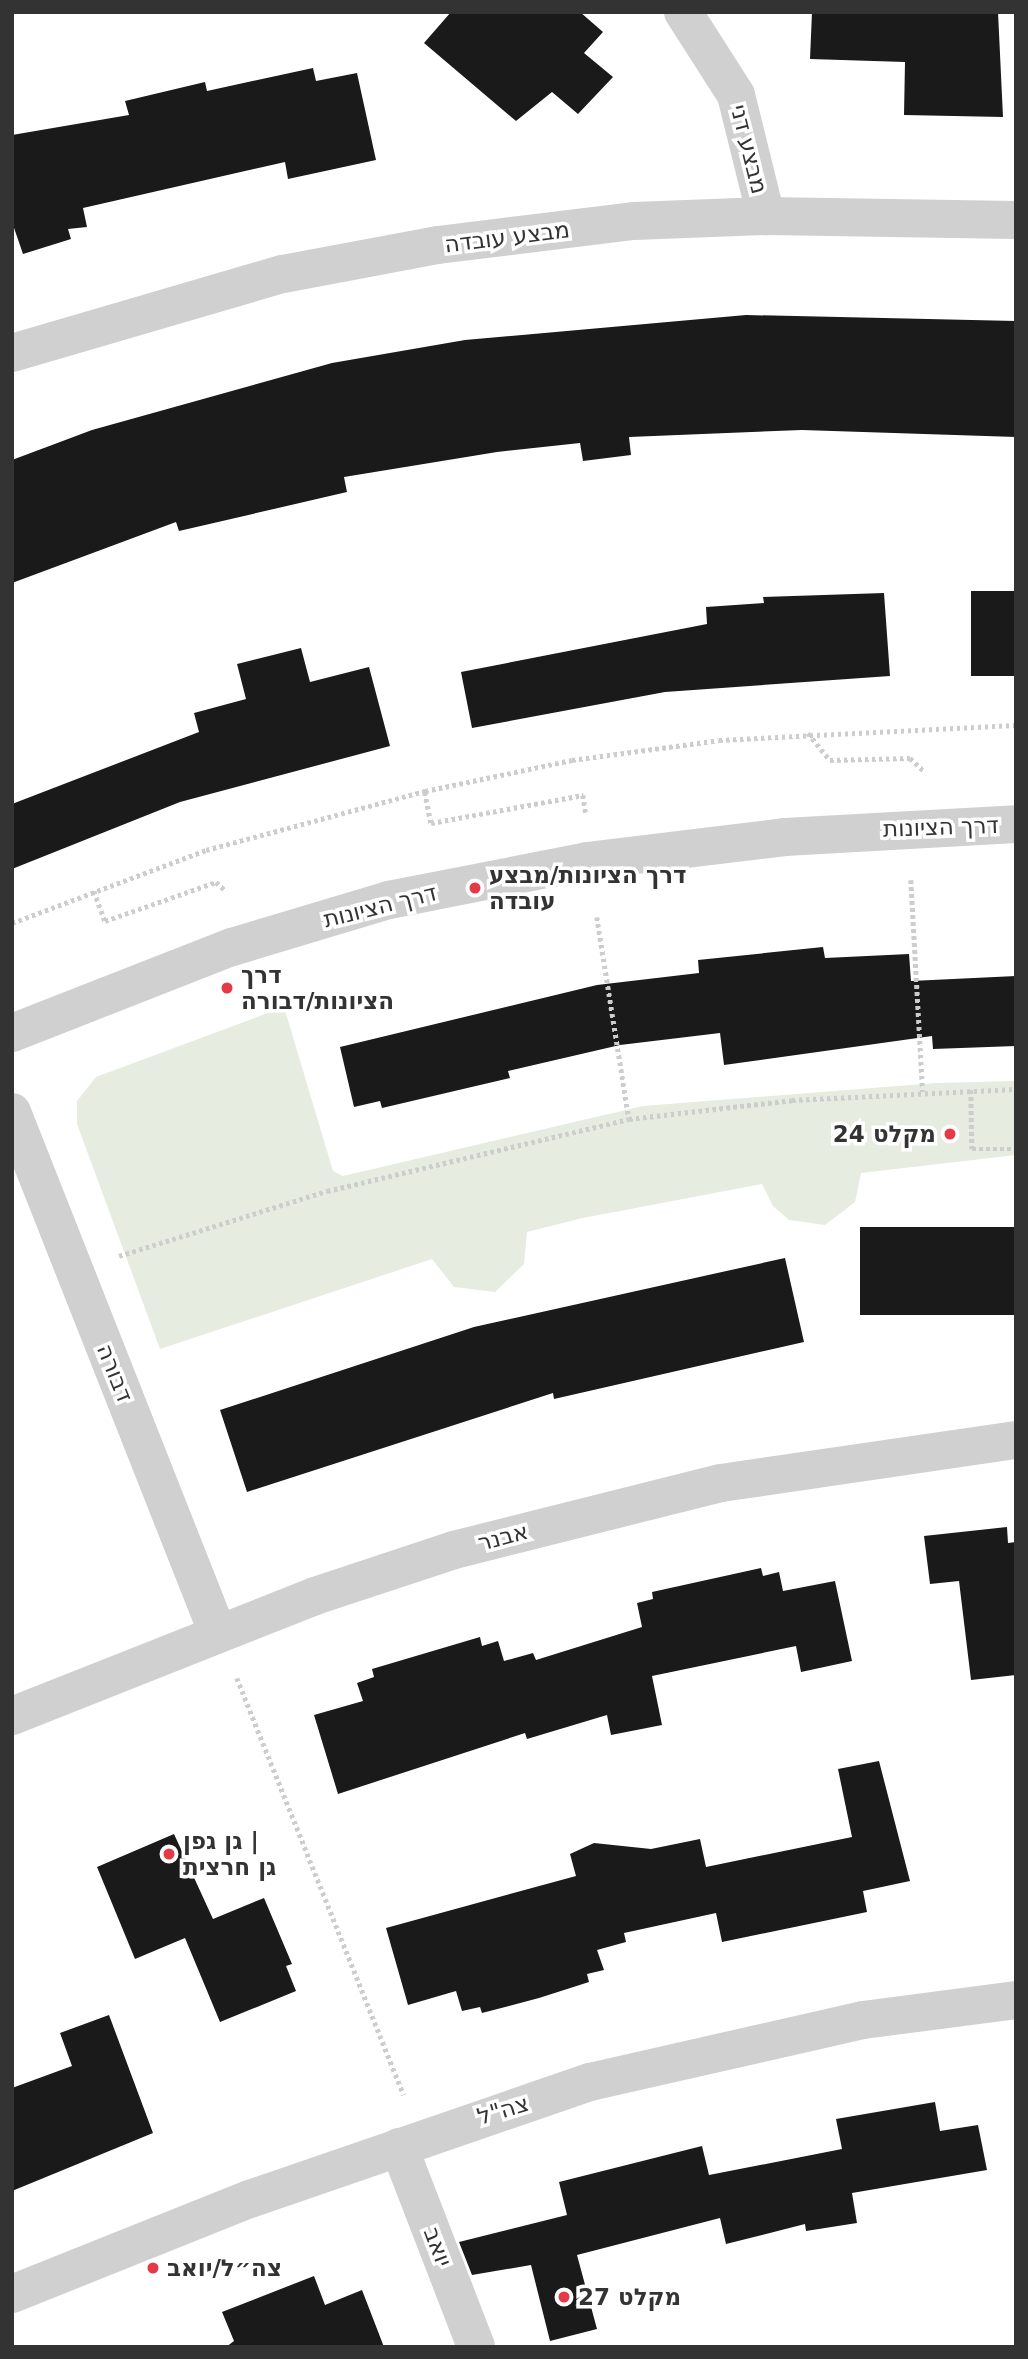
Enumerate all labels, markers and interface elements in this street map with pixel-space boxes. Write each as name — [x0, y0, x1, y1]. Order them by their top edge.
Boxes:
street label: מבצע דני — [725, 101, 773, 197]
street label: מבצע עובדה — [443, 216, 571, 258]
street label: דרך הציונות — [883, 811, 999, 843]
place label: דרך הציונות/מבצע עובדה — [489, 861, 687, 915]
street label: דרך הציונות — [320, 879, 440, 933]
marker: דרך הציונות/מבצע עובדה — [467, 880, 483, 896]
place label: דרך הציונות/דבורה — [241, 961, 394, 1015]
marker: דרך הציונות/דבורה — [219, 980, 235, 996]
place label: מקלט 24 — [833, 1120, 936, 1148]
marker: מקלט 24 — [942, 1126, 958, 1142]
street label: דבורה — [91, 1340, 139, 1406]
street label: אבנר — [475, 1517, 531, 1557]
place label: גן גפן | גן חרצית — [183, 1827, 276, 1881]
marker: גן גפן | גן חרצית — [161, 1846, 177, 1862]
street label: צה"ל — [474, 2089, 532, 2131]
street label: יואב — [418, 2223, 458, 2271]
place label: צה״ל/יואב — [167, 2254, 282, 2282]
marker: צה״ל/יואב — [145, 2260, 161, 2276]
place label: מקלט 27 — [578, 2283, 681, 2311]
marker: מקלט 27 — [556, 2289, 572, 2305]

